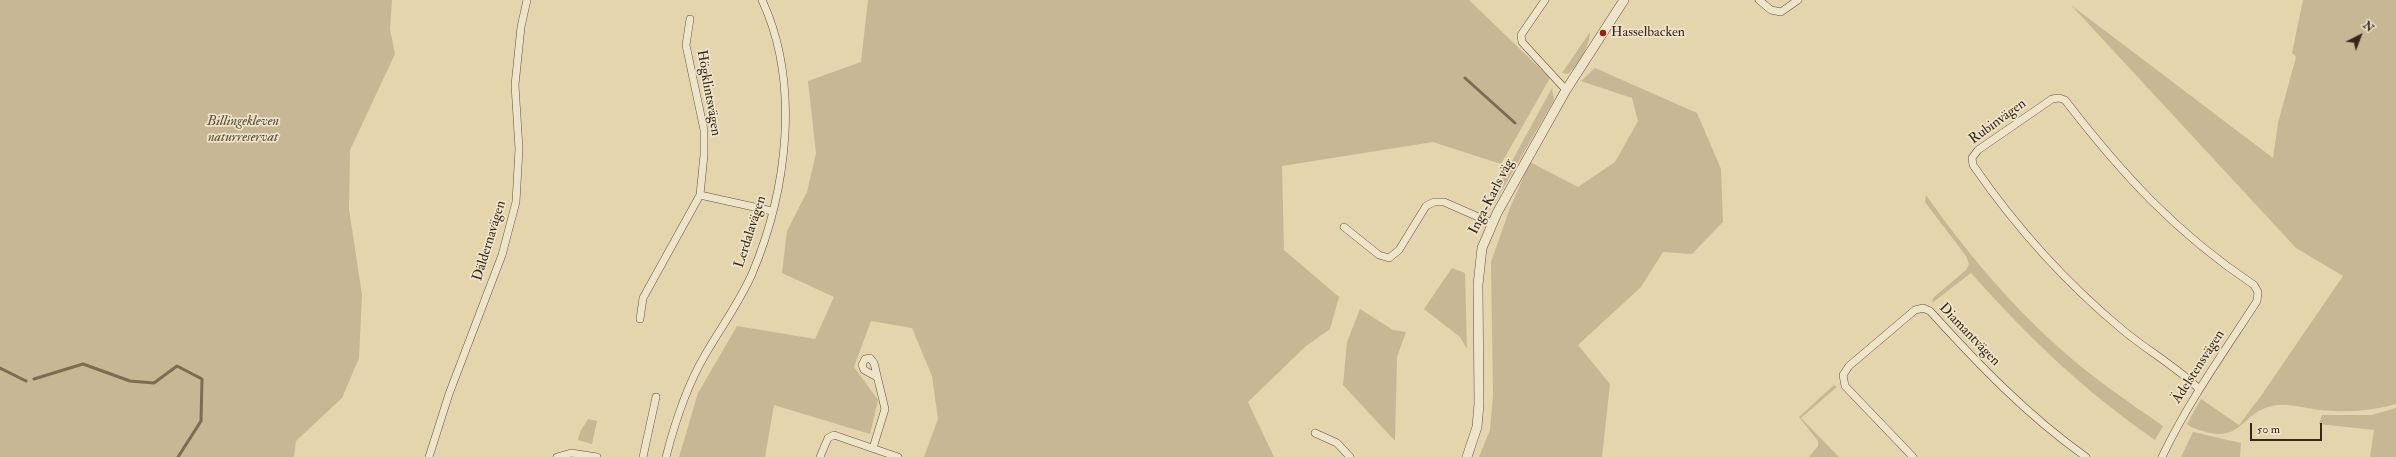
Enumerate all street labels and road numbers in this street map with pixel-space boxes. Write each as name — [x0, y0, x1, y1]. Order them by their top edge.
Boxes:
street label: Högklintsvägen — [692, 49, 724, 137]
street label: Rubinvägen — [1966, 96, 2030, 148]
street label: Inga-Karls väg — [1466, 157, 1518, 237]
street label: Lerdalavägen — [731, 194, 771, 270]
street label: Däldernavägen — [470, 199, 510, 283]
street label: Diamantvägen — [1935, 300, 2003, 370]
street label: Ädelstensvägen — [2169, 327, 2229, 407]

